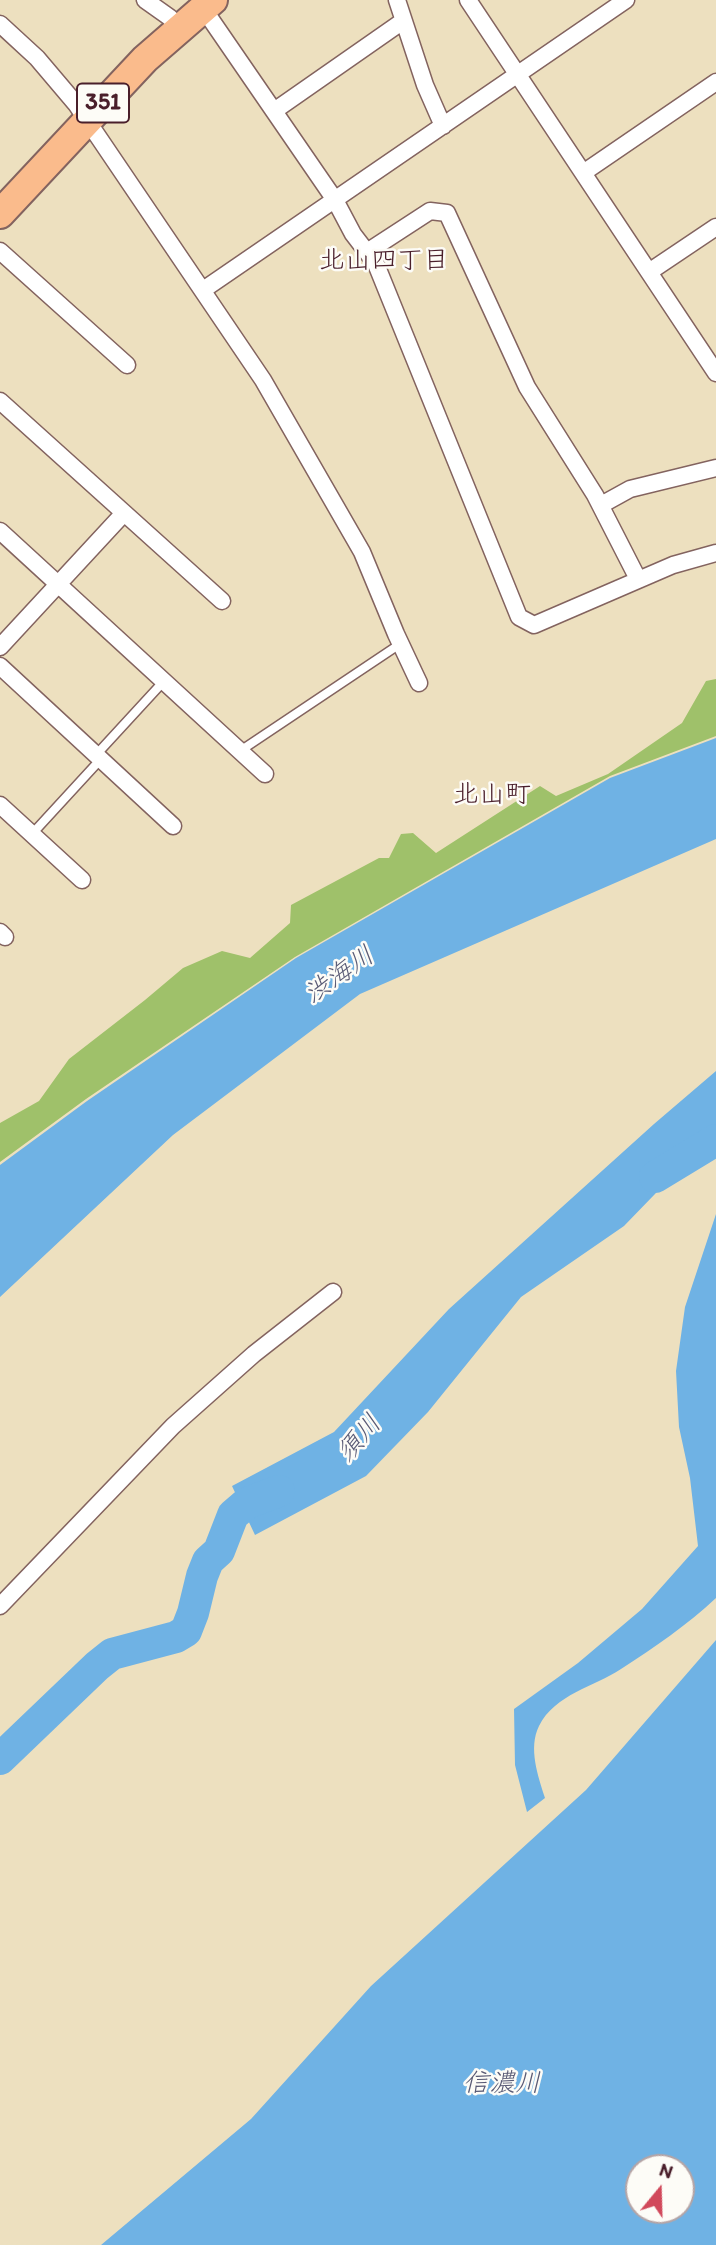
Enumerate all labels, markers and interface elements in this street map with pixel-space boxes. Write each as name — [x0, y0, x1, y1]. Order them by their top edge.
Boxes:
road number: 351 — [77, 83, 129, 122]
district label: 北山四丁目 — [319, 245, 449, 277]
district label: 北山町 — [453, 779, 531, 811]
water label: 渋海川 — [299, 941, 381, 1011]
water label: 須川 — [331, 1409, 389, 1469]
water label: 信濃川 — [463, 2068, 541, 2100]
north arrow — [625, 2154, 695, 2224]
text: N — [657, 2158, 676, 2184]

